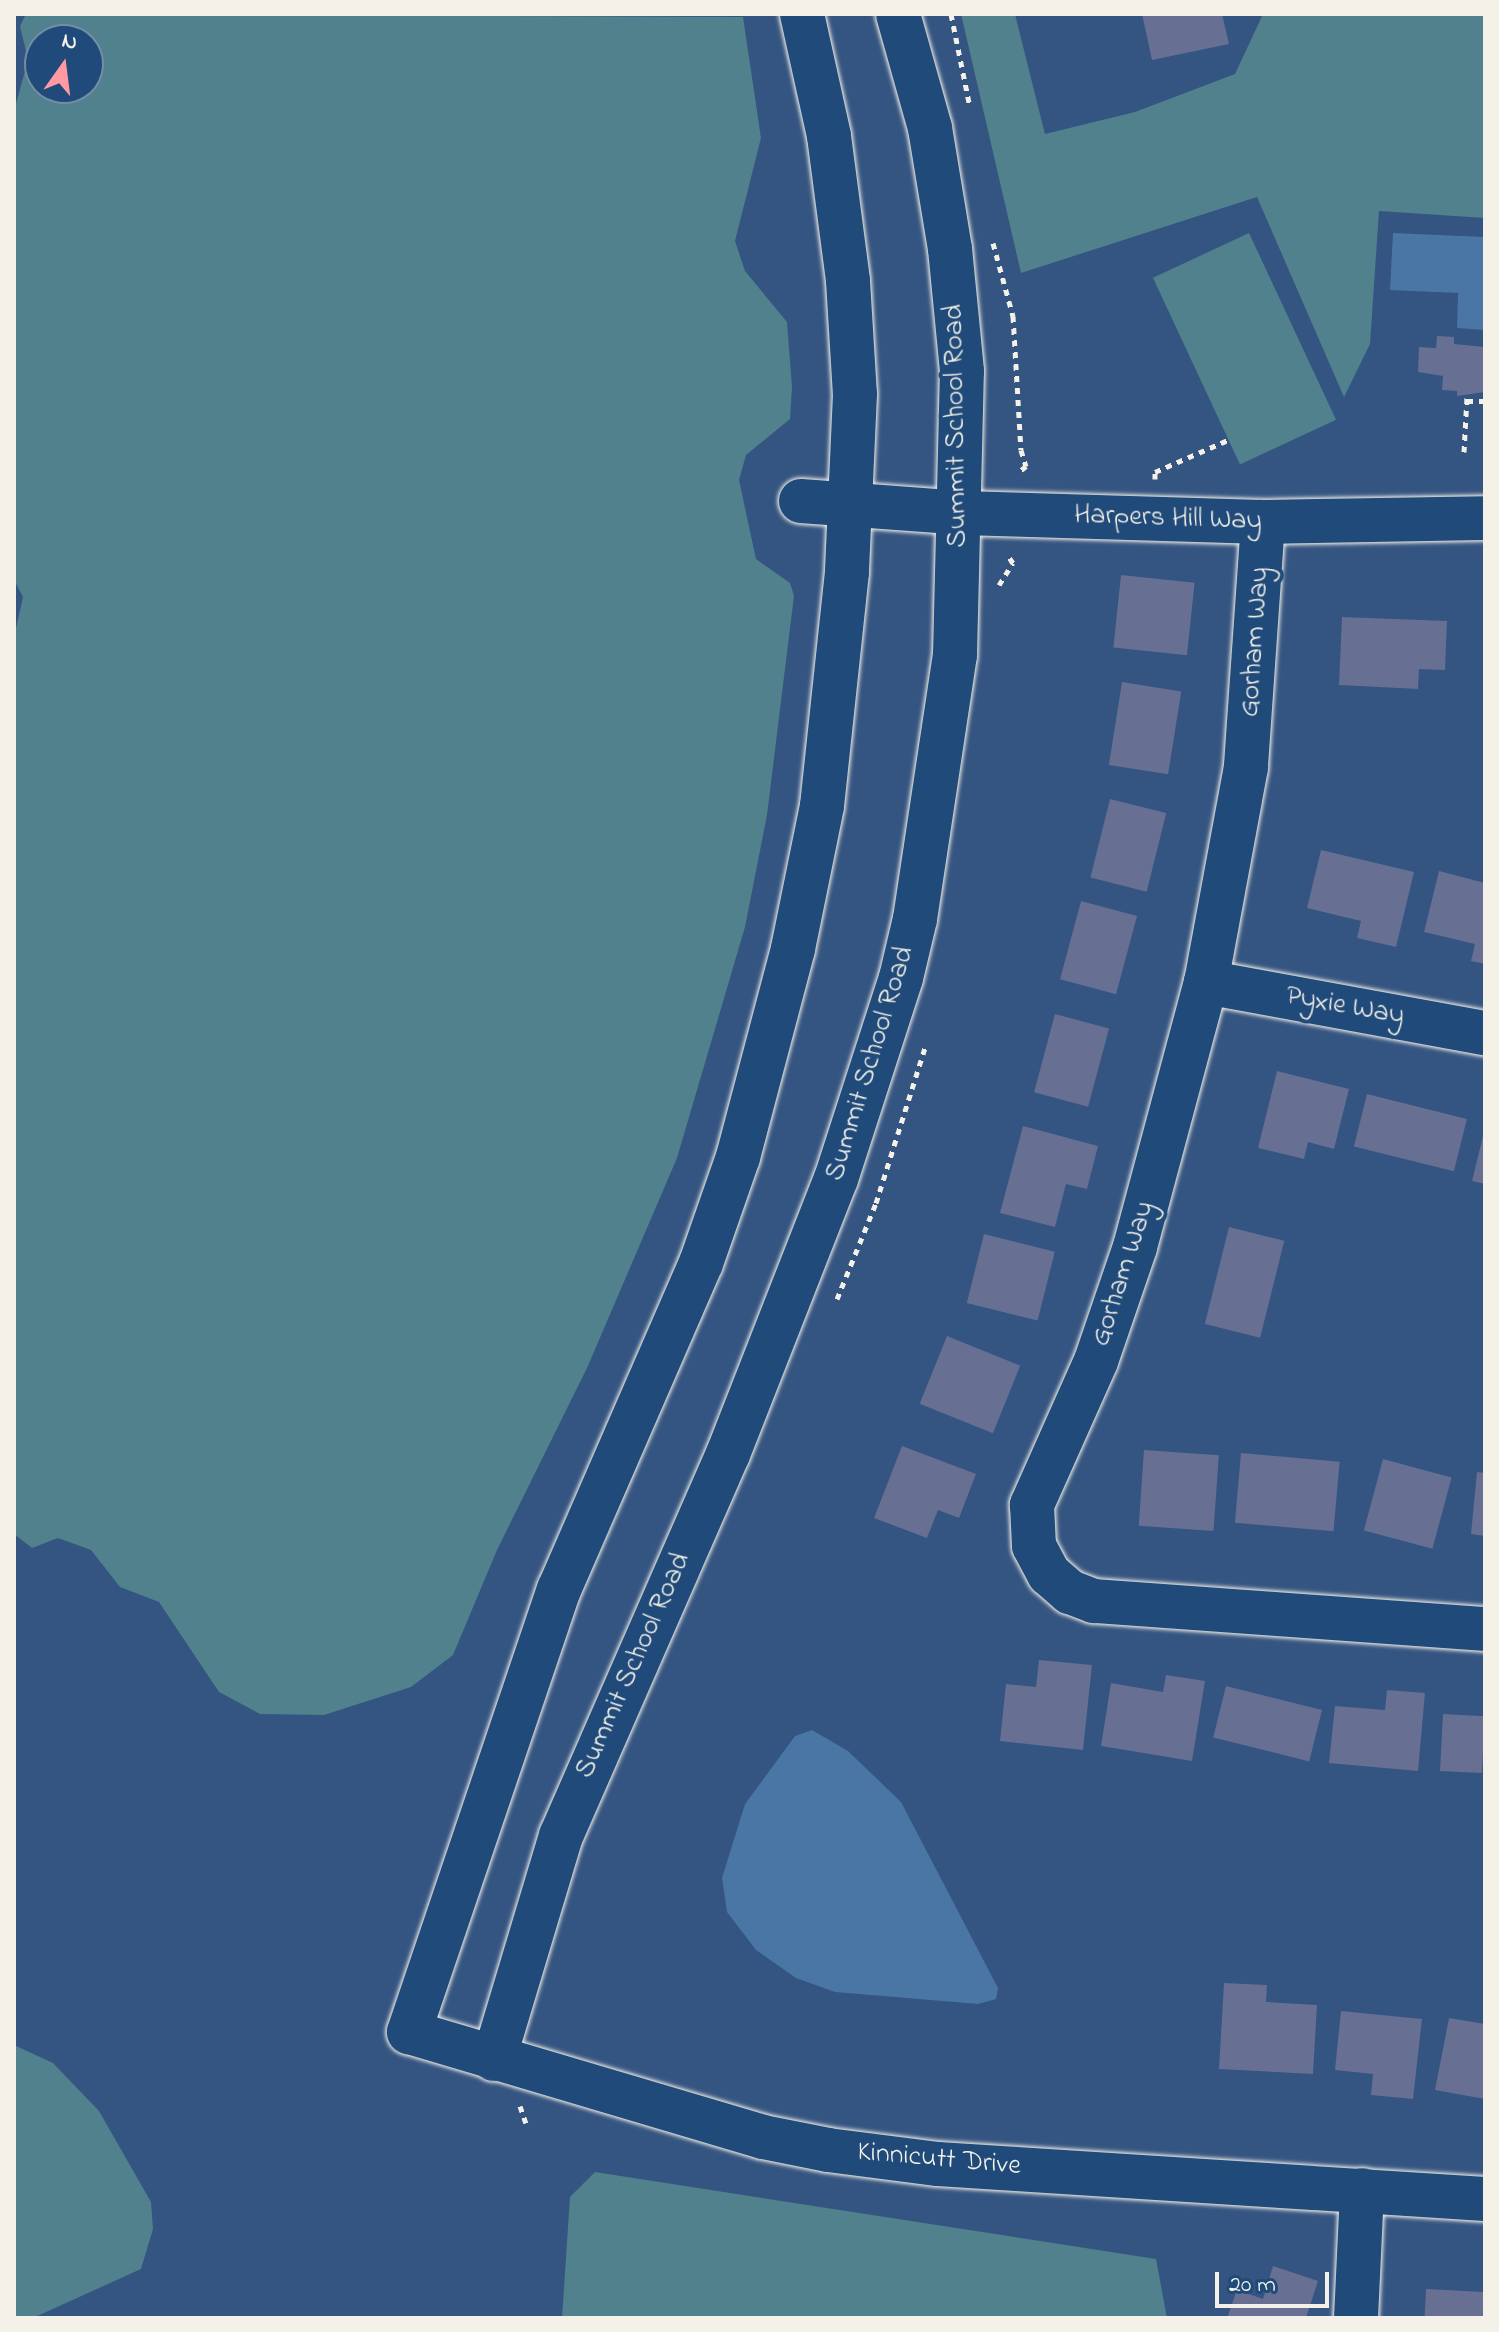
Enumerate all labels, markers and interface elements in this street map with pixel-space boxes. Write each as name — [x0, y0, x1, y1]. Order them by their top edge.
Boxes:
north arrow — [24, 24, 104, 104]
text: N — [58, 25, 80, 60]
street label: Summit School Road — [938, 304, 976, 548]
street label: Harpers Hill Way — [1074, 499, 1262, 539]
street label: Gorham Way — [1234, 566, 1278, 718]
street label: Summit School Road — [819, 943, 923, 1185]
street label: Pyxie Way — [1283, 980, 1407, 1034]
street label: Gorham Way — [1085, 1197, 1163, 1351]
street label: Summit School Road — [569, 1548, 699, 1784]
street label: Kinnicutt Drive — [856, 2136, 1022, 2184]
scale bar — [1219, 2256, 1333, 2306]
text: 20 m — [1229, 2268, 1276, 2303]

